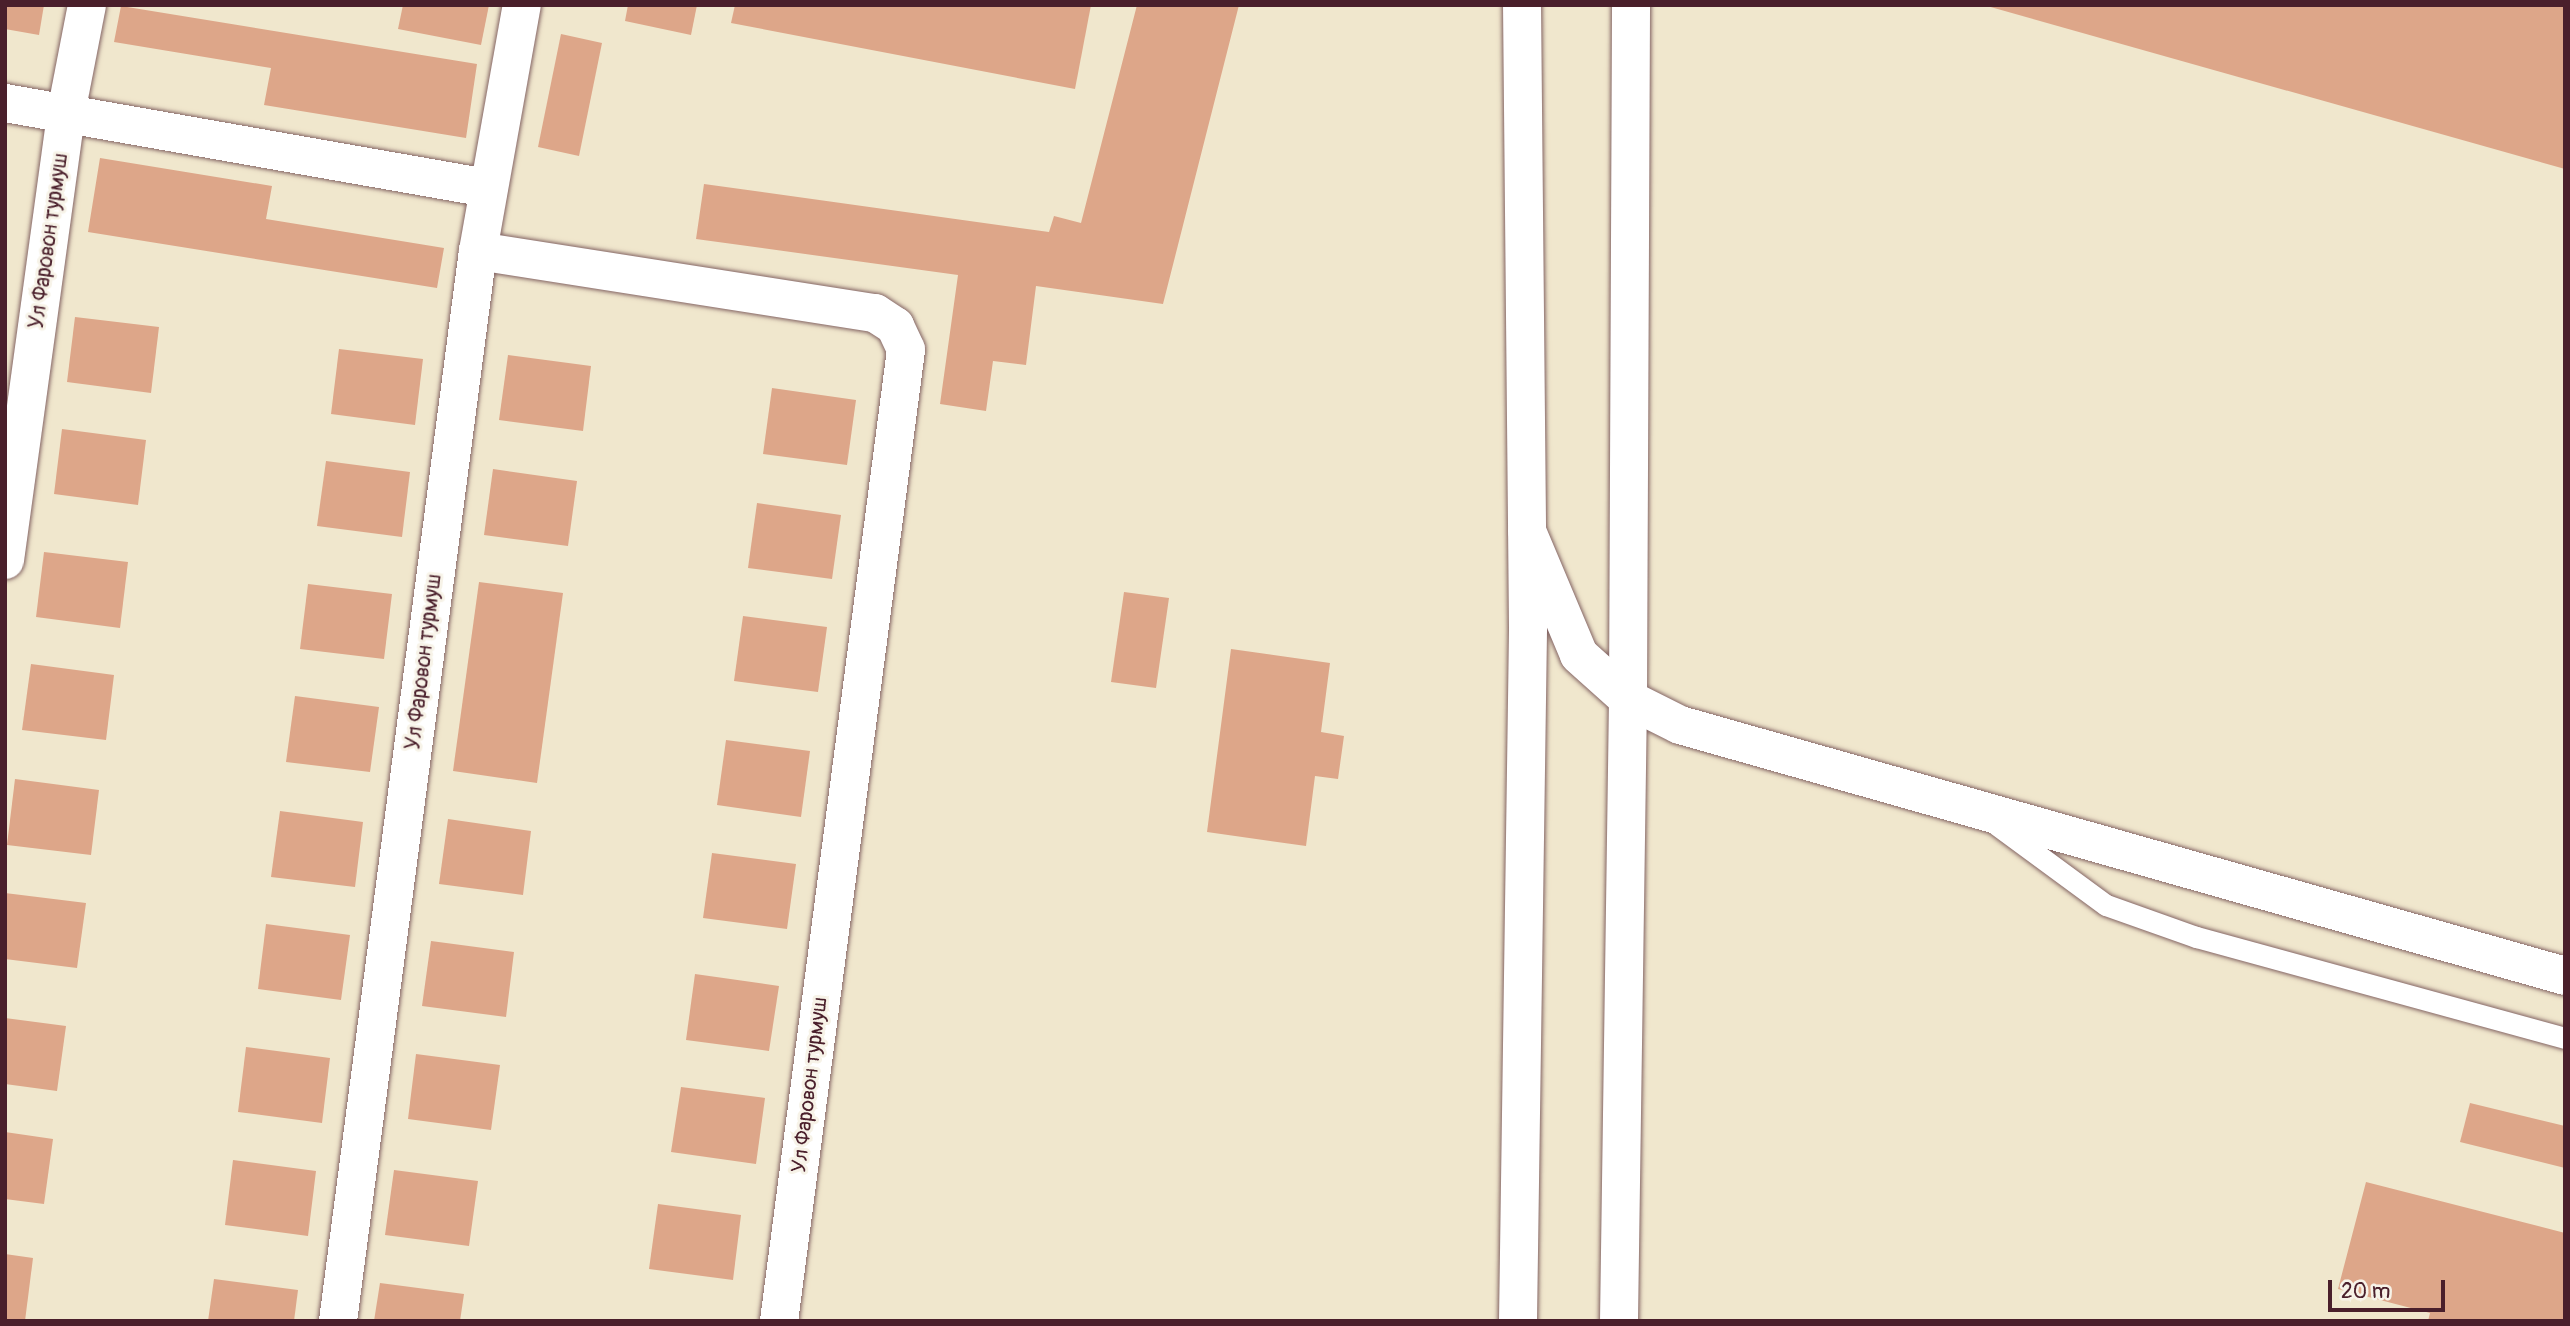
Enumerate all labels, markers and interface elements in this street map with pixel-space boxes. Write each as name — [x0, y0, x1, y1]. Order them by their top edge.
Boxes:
street label: Ул Фаровон турмуш — [24, 152, 74, 330]
street label: Ул Фаровон турмуш — [401, 573, 447, 751]
street label: Ул Фаровон турмуш — [787, 996, 833, 1174]
scale bar — [2332, 1266, 2449, 1310]
text: 20 m — [2341, 1278, 2390, 1305]

